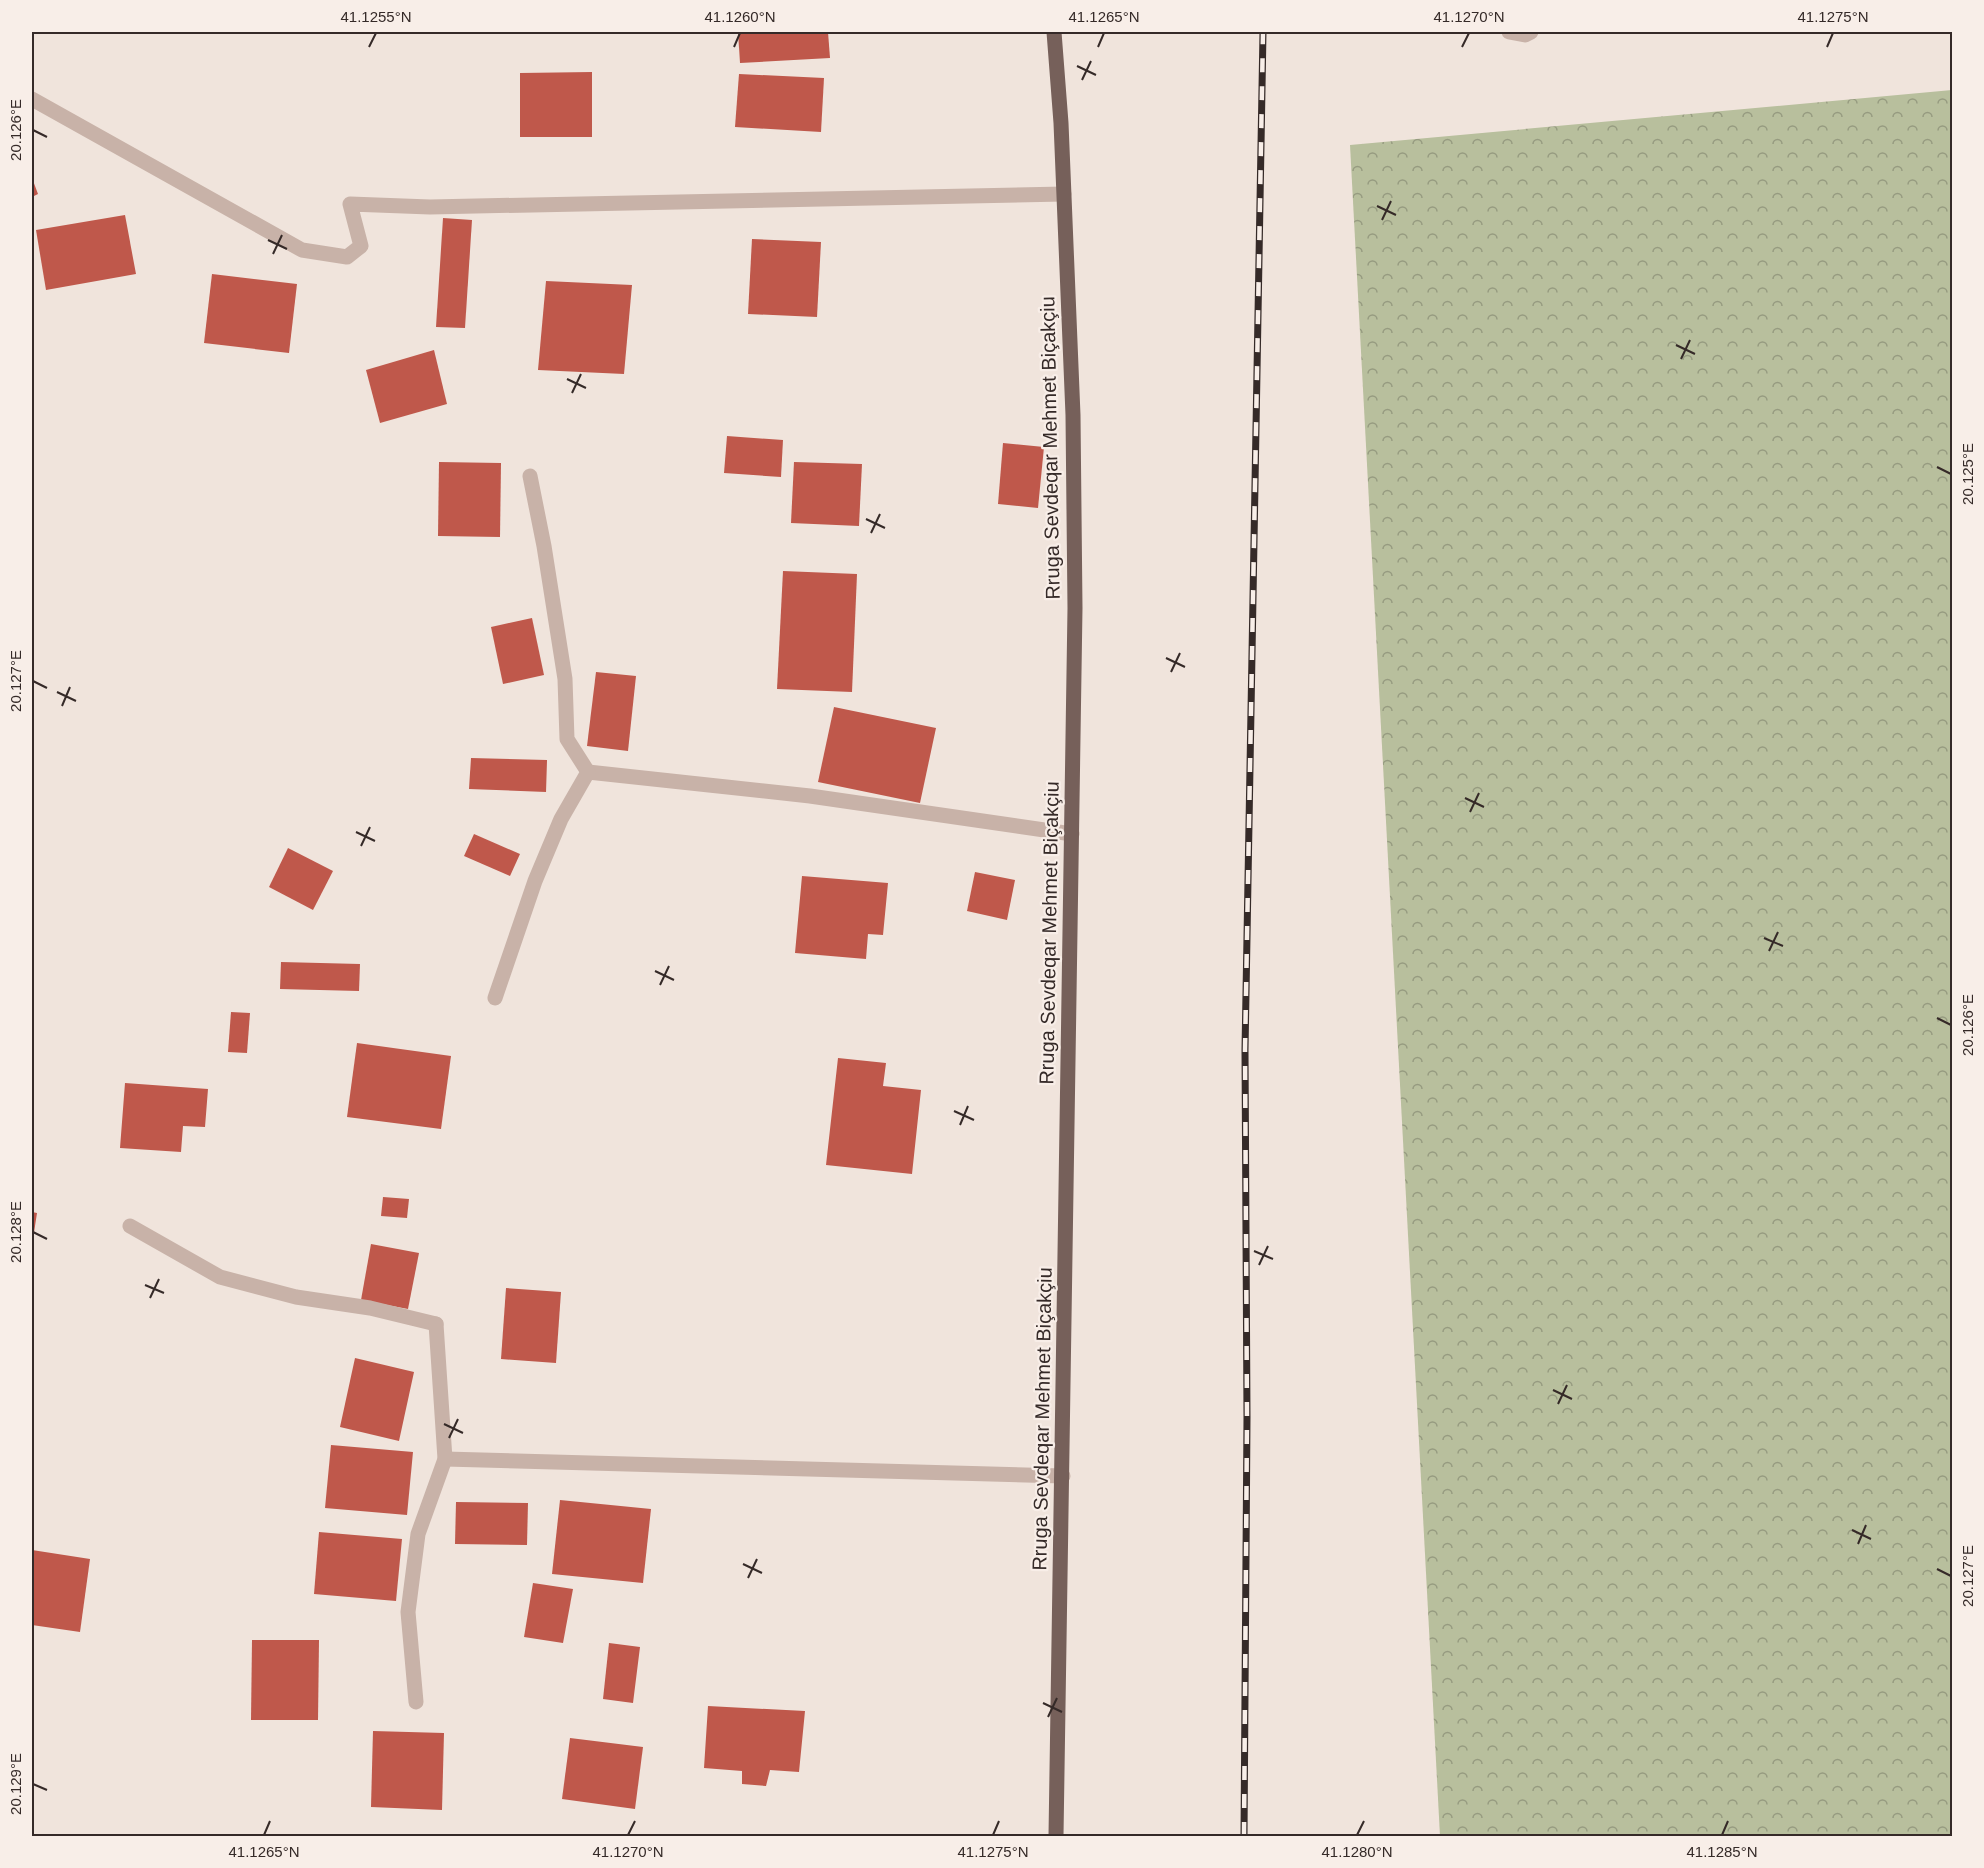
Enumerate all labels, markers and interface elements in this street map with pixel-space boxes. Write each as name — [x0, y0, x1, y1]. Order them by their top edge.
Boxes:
text: 41.1255°N — [340, 8, 412, 25]
text: 41.1260°N — [704, 8, 776, 25]
text: 41.1265°N — [1068, 8, 1140, 25]
text: 41.1270°N — [1433, 8, 1505, 25]
text: 41.1275°N — [1797, 8, 1869, 25]
text: 20.126°E — [7, 99, 24, 161]
street label: Rruga Sevdeqar Mehmet Biçakçiu — [1036, 296, 1064, 600]
text: 20.125°E — [1959, 443, 1976, 505]
text: 20.127°E — [7, 650, 24, 712]
street label: Rruga Sevdeqar Mehmet Biçakçiu — [1035, 781, 1063, 1085]
text: 20.126°E — [1959, 994, 1976, 1056]
text: 20.128°E — [7, 1201, 24, 1263]
street label: Rruga Sevdeqar Mehmet Biçakçiu — [1028, 1267, 1056, 1571]
text: 20.127°E — [1959, 1545, 1976, 1607]
text: 20.129°E — [7, 1753, 24, 1815]
text: 41.1265°N — [228, 1843, 300, 1860]
text: 41.1270°N — [592, 1843, 664, 1860]
text: 41.1275°N — [957, 1843, 1029, 1860]
text: 41.1280°N — [1321, 1843, 1393, 1860]
text: 41.1285°N — [1686, 1843, 1758, 1860]

